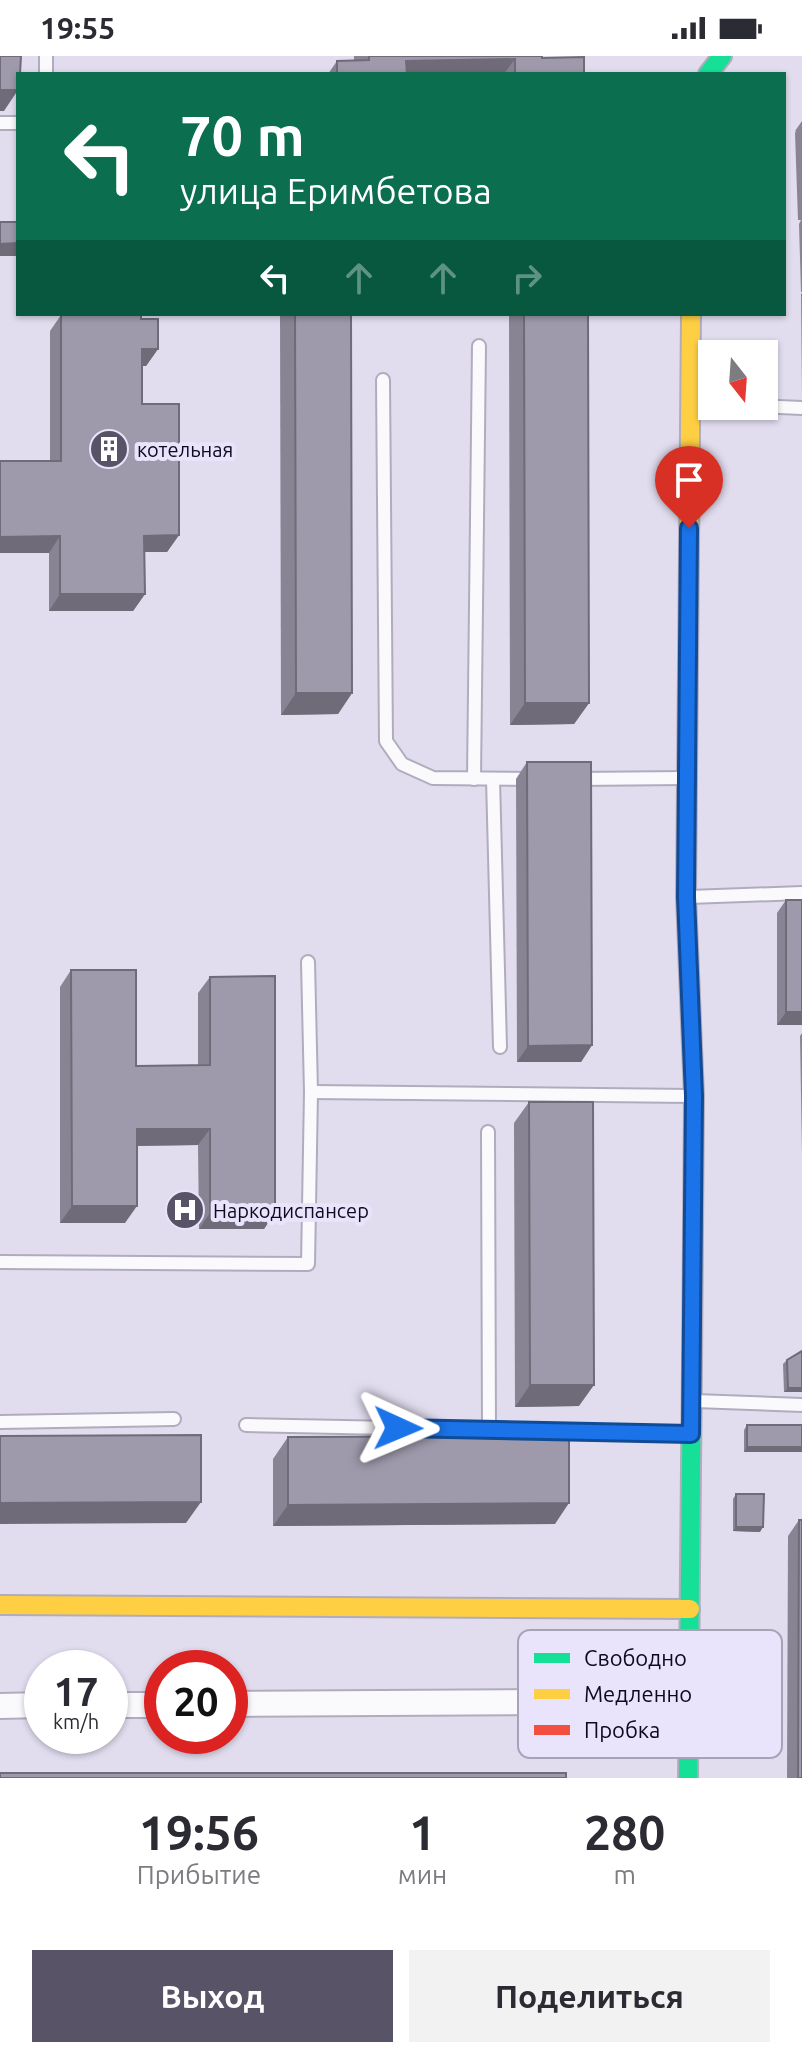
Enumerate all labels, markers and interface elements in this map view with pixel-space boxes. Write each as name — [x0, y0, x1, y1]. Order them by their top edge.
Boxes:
text: 19:55 — [40, 11, 115, 45]
icon: left — [48, 104, 152, 208]
text: 70 m — [180, 104, 305, 167]
text: улица Еримбетова — [180, 170, 492, 211]
icon: left — [253, 256, 297, 300]
icon: ahead — [337, 256, 381, 300]
icon: ahead — [421, 256, 465, 300]
icon: right — [505, 256, 549, 300]
north arrow — [698, 340, 778, 420]
map controls — [698, 340, 778, 420]
building icon: котельная — [88, 428, 130, 470]
place label: котельная — [137, 438, 233, 461]
pin — [655, 446, 723, 528]
icon: arrive — [667, 458, 711, 502]
hospital icon: Наркодиспансер — [164, 1189, 206, 1231]
place label: Наркодиспансер — [213, 1199, 369, 1222]
position arrow — [356, 1386, 440, 1470]
legend — [518, 1630, 782, 1758]
text: Свободно — [584, 1645, 687, 1670]
speed limit sign: 20 — [144, 1650, 248, 1754]
text: 17 — [53, 1669, 99, 1714]
text: Медленно — [584, 1681, 692, 1706]
text: km/h — [53, 1710, 99, 1733]
text: Пробка — [584, 1717, 660, 1742]
text: 19:56 — [139, 1805, 259, 1859]
text: 1 — [409, 1805, 436, 1859]
text: 280 — [584, 1805, 665, 1859]
text: Прибытие — [137, 1860, 261, 1889]
text: мин — [398, 1860, 447, 1889]
text: m — [613, 1860, 636, 1889]
button: Выход — [32, 1950, 393, 2042]
button: Поделиться — [409, 1950, 770, 2042]

